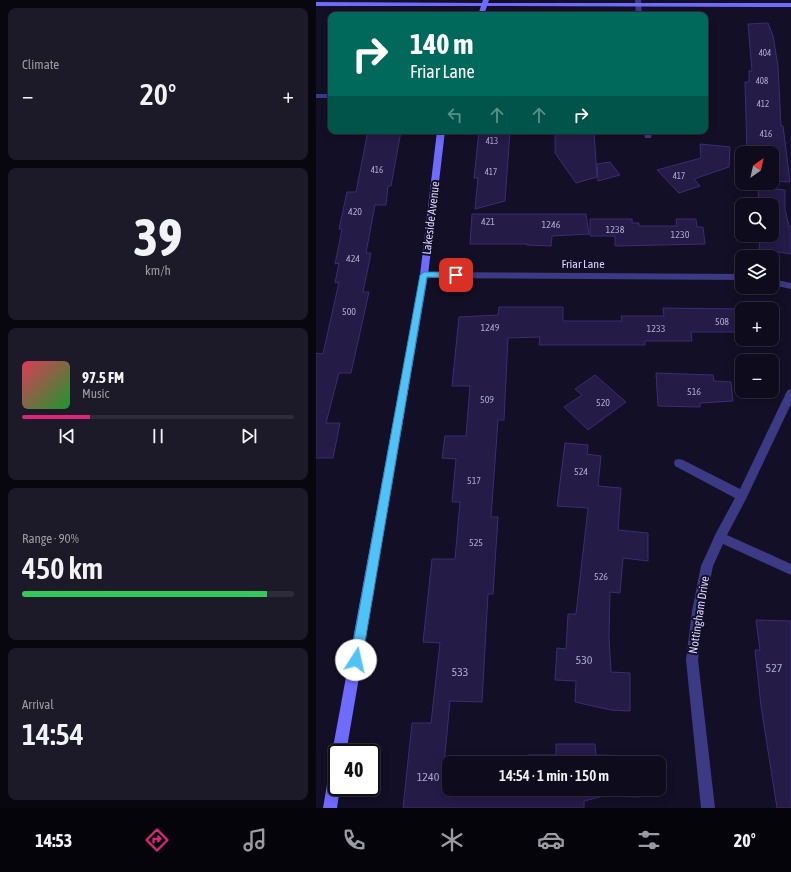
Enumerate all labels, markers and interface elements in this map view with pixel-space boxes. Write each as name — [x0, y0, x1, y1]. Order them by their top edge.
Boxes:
icon: right — [344, 28, 396, 80]
text: 140 m — [410, 28, 473, 60]
house number: 404 — [759, 48, 771, 58]
text: Climate — [22, 57, 59, 72]
text: Friar Lane — [410, 61, 475, 82]
house number: 408 — [756, 76, 768, 86]
text: 20° — [140, 77, 176, 111]
text: − — [22, 82, 33, 108]
text: + — [283, 82, 294, 108]
house number: 412 — [757, 99, 769, 109]
icon: left — [444, 104, 466, 126]
icon: ahead — [486, 104, 508, 126]
icon: ahead — [528, 104, 550, 126]
icon: right — [570, 104, 592, 126]
house number: 416 — [760, 129, 772, 139]
house number: 413 — [486, 136, 498, 146]
north arrow — [735, 146, 779, 190]
map controls — [735, 146, 779, 398]
house number: 416 — [371, 165, 383, 175]
house number: 417 — [485, 167, 497, 177]
house number: 417 — [673, 171, 685, 181]
street label: Lakeside Avenue — [420, 181, 442, 255]
button: search — [735, 198, 779, 242]
house number: 420 — [348, 206, 362, 217]
text: 39 — [134, 207, 182, 267]
house number: 421 — [481, 216, 495, 227]
house number: 1246 — [542, 219, 561, 230]
house number: 1238 — [606, 224, 625, 235]
house number: 1230 — [671, 229, 690, 240]
button: layers — [735, 250, 779, 294]
house number: 424 — [346, 253, 360, 264]
street label: Friar Lane — [561, 257, 605, 271]
pin — [439, 258, 473, 292]
text: km/h — [145, 263, 171, 278]
icon: arrive — [445, 264, 467, 286]
button: + — [735, 302, 779, 346]
house number: 500 — [342, 306, 356, 317]
house number: 508 — [715, 316, 729, 327]
house number: 1249 — [481, 322, 500, 333]
house number: 1233 — [647, 323, 666, 334]
button: − — [735, 354, 779, 398]
text: 97.5 FM — [82, 369, 124, 386]
text: Music — [82, 386, 109, 401]
house number: 516 — [687, 386, 701, 397]
house number: 509 — [480, 394, 494, 405]
house number: 520 — [596, 397, 610, 408]
icon: previous — [56, 425, 78, 447]
icon: pause — [147, 425, 169, 447]
icon: next — [238, 425, 260, 447]
house number: 524 — [574, 466, 588, 477]
house number: 517 — [467, 475, 481, 486]
text: Range · 90% — [22, 531, 79, 546]
house number: 525 — [469, 537, 483, 548]
text: 450 km — [22, 551, 103, 585]
house number: 526 — [594, 571, 608, 582]
street label: Nottingham Drive — [686, 575, 712, 655]
position arrow — [335, 639, 377, 681]
house number: 530 — [576, 653, 593, 667]
house number: 527 — [766, 661, 783, 675]
house number: 533 — [452, 665, 468, 679]
text: Arrival — [22, 697, 54, 712]
text: 14:54 — [22, 717, 84, 751]
speed limit sign: 40 — [328, 744, 380, 796]
text: 14:54 · 1 min · 150 m — [499, 767, 609, 784]
house number: 1240 — [417, 770, 440, 784]
icon: directions — [143, 826, 171, 854]
icon: music — [241, 826, 269, 854]
icon: phone — [340, 826, 368, 854]
icon: climate — [438, 826, 466, 854]
icon: car — [537, 826, 565, 854]
icon: filters — [635, 826, 663, 854]
text: 14:53 — [35, 830, 72, 851]
text: 20° — [734, 830, 756, 851]

